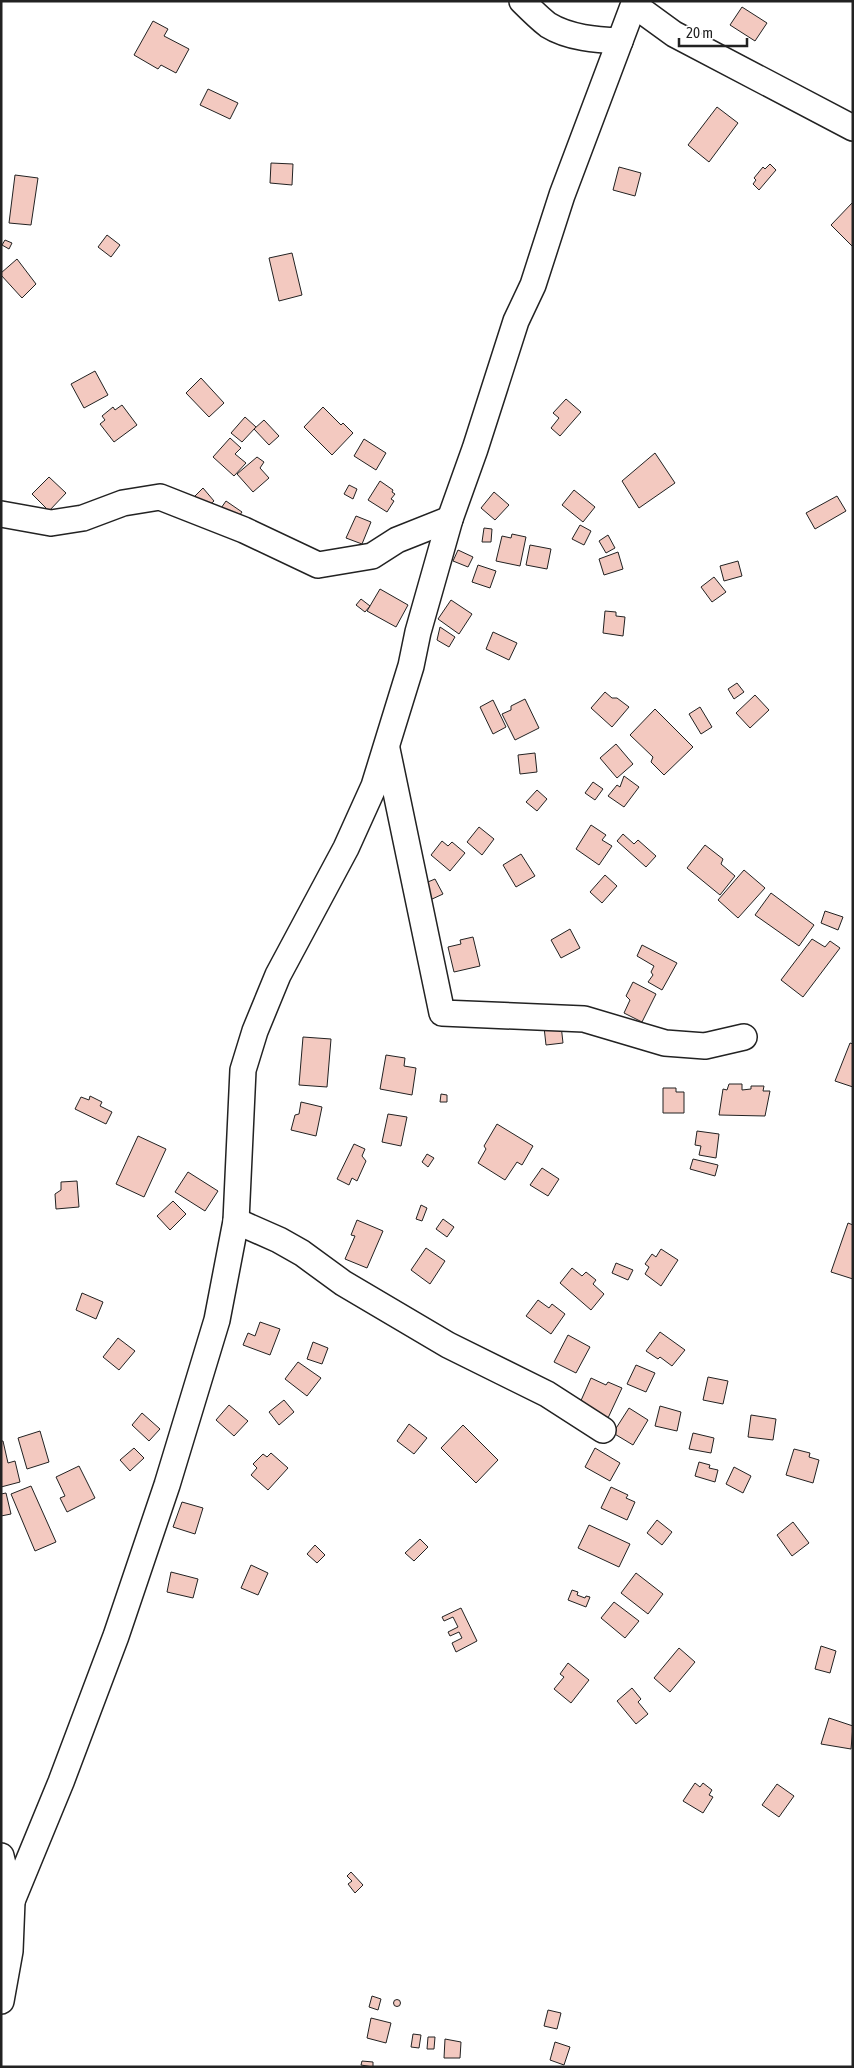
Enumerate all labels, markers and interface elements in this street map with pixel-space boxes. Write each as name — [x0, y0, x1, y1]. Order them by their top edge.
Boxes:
scale bar — [679, 15, 746, 47]
text: 20 m — [686, 24, 713, 41]

